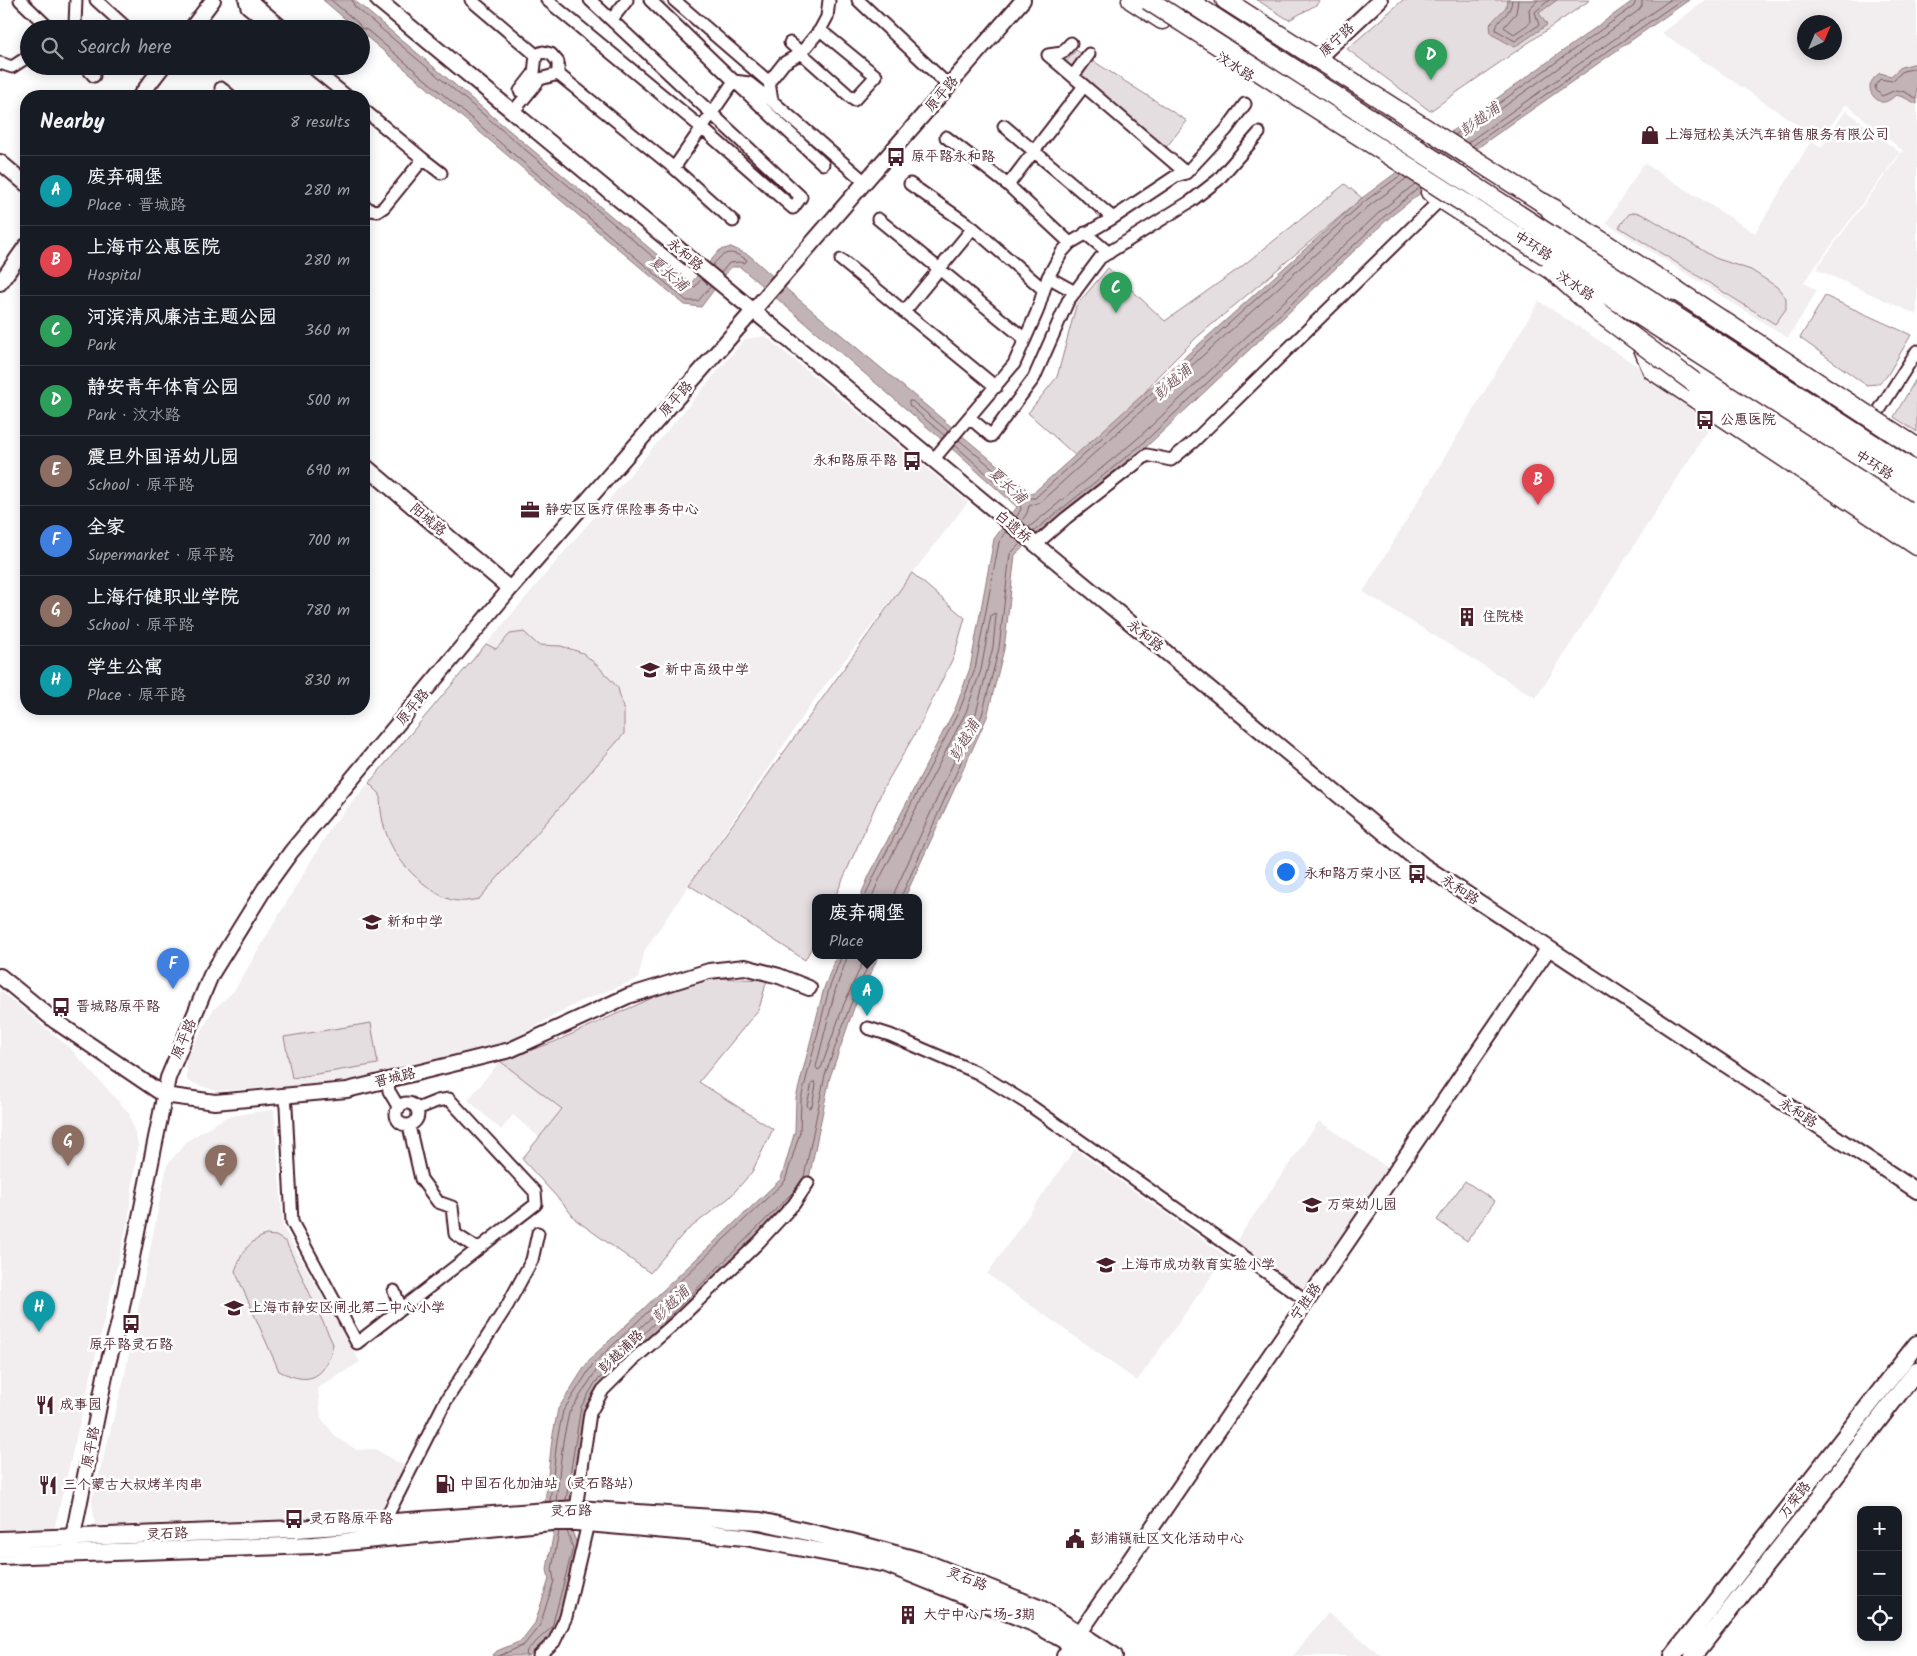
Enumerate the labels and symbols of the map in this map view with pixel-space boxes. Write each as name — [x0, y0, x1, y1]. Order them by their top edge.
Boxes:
north arrow — [1797, 15, 1842, 60]
street label: 康宁路 — [1314, 18, 1360, 62]
pin: D — [1415, 39, 1447, 80]
street label: 汶水路 — [1211, 46, 1259, 88]
street label: 原平路 — [920, 71, 964, 117]
water label: 彭越浦 — [1455, 96, 1507, 143]
shop icon: 上海冠松美沃汽车销售服务有限公司 — [1639, 124, 1661, 146]
place label: 上海冠松美沃汽车销售服务有限公司 — [1665, 124, 1889, 146]
bus stop icon: 原平路永和路 — [885, 146, 907, 168]
place label: 原平路永和路 — [911, 146, 995, 168]
street label: 中环路 — [1509, 225, 1557, 267]
street label: 永和路 — [662, 233, 708, 277]
water label: 夏长浦 — [643, 250, 694, 299]
street label: 汶水路 — [1551, 265, 1599, 307]
pin: C — [1100, 272, 1132, 313]
water label: 彭越浦 — [1148, 358, 1199, 407]
street label: 原平路 — [654, 376, 698, 422]
bus stop icon: 公惠医院 — [1694, 409, 1716, 431]
place label: 公惠医院 — [1720, 409, 1776, 431]
street label: 中环路 — [1850, 444, 1898, 486]
place label: 永和路原平路 — [813, 450, 897, 472]
bus stop icon: 永和路原平路 — [901, 450, 923, 472]
water label: 夏长浦 — [982, 462, 1033, 511]
pin: B — [1522, 464, 1554, 505]
street label: 阳城路 — [405, 498, 451, 542]
office icon: 静安区医疗保险事务中心 — [519, 499, 541, 521]
place label: 静安区医疗保险事务中心 — [545, 499, 699, 521]
street label: 白遗桥 — [990, 505, 1036, 549]
building icon: 住院楼 — [1456, 606, 1478, 628]
place label: 住院楼 — [1482, 606, 1524, 628]
street label: 永和路 — [1122, 614, 1168, 658]
school or university icon: 新中高级中学 — [639, 659, 661, 681]
place label: 新中高级中学 — [665, 659, 749, 681]
street label: 原平路 — [391, 684, 435, 730]
water label: 彭越浦 — [944, 714, 987, 767]
your location — [1273, 859, 1299, 885]
place label: 永和路万荣小区 — [1304, 863, 1402, 885]
bus stop icon: 永和路万荣小区 — [1406, 863, 1428, 885]
street label: 永和路 — [1436, 869, 1484, 911]
school or university icon: 新和中学 — [361, 911, 383, 933]
place label: 新和中学 — [387, 911, 443, 933]
pin: F — [157, 948, 189, 989]
pin: A — [851, 975, 883, 1016]
bus stop icon: 晋城路原平路 — [50, 996, 72, 1018]
place label: 晋城路原平路 — [76, 996, 160, 1018]
street label: 原平路 — [166, 1015, 202, 1063]
street label: 晋城路 — [372, 1062, 418, 1094]
street label: 永和路 — [1774, 1092, 1822, 1134]
pin: G — [52, 1125, 84, 1166]
pin: E — [205, 1145, 237, 1186]
school or university icon: 万荣幼儿园 — [1301, 1194, 1323, 1216]
place label: 万荣幼儿园 — [1327, 1194, 1397, 1216]
school or university icon: 上海市成功教育实验小学 — [1095, 1254, 1117, 1276]
place label: 上海市成功教育实验小学 — [1121, 1254, 1275, 1276]
street label: 宁胜路 — [1285, 1278, 1327, 1326]
water label: 彭越浦 — [646, 1279, 697, 1329]
pin: H — [23, 1291, 55, 1332]
school or university icon: 上海市静安区闸北第二中心小学 — [223, 1297, 245, 1319]
place label: 上海市静安区闸北第二中心小学 — [249, 1297, 445, 1319]
bus stop icon: 原平路灵石路 — [120, 1313, 142, 1335]
street label: 彭越浦路 — [593, 1325, 649, 1379]
place label: 原平路灵石路 — [89, 1334, 173, 1356]
restaurant icon: 成事园 — [34, 1394, 56, 1416]
place label: 成事园 — [60, 1394, 102, 1416]
street label: 原平路 — [76, 1424, 106, 1470]
fuel station icon: 中国石化加油站（灵石路站） — [434, 1473, 456, 1495]
place label: 中国石化加油站（灵石路站） — [460, 1473, 642, 1495]
restaurant icon: 三个蒙古大叔烤羊肉串 — [37, 1474, 59, 1496]
place label: 三个蒙古大叔烤羊肉串 — [63, 1474, 203, 1496]
street label: 万荣路 — [1773, 1477, 1817, 1523]
street label: 灵石路 — [550, 1500, 592, 1522]
bus stop icon: 灵石路原平路 — [283, 1508, 305, 1530]
place label: 灵石路原平路 — [309, 1508, 393, 1530]
street label: 灵石路 — [146, 1522, 188, 1546]
public building icon: 彭浦镇社区文化活动中心 — [1064, 1528, 1086, 1550]
place label: 彭浦镇社区文化活动中心 — [1090, 1528, 1244, 1550]
street label: 灵石路 — [943, 1561, 991, 1597]
building icon: 大宁中心广场-3期 — [897, 1604, 919, 1626]
place label: 大宁中心广场-3期 — [923, 1604, 1035, 1626]

